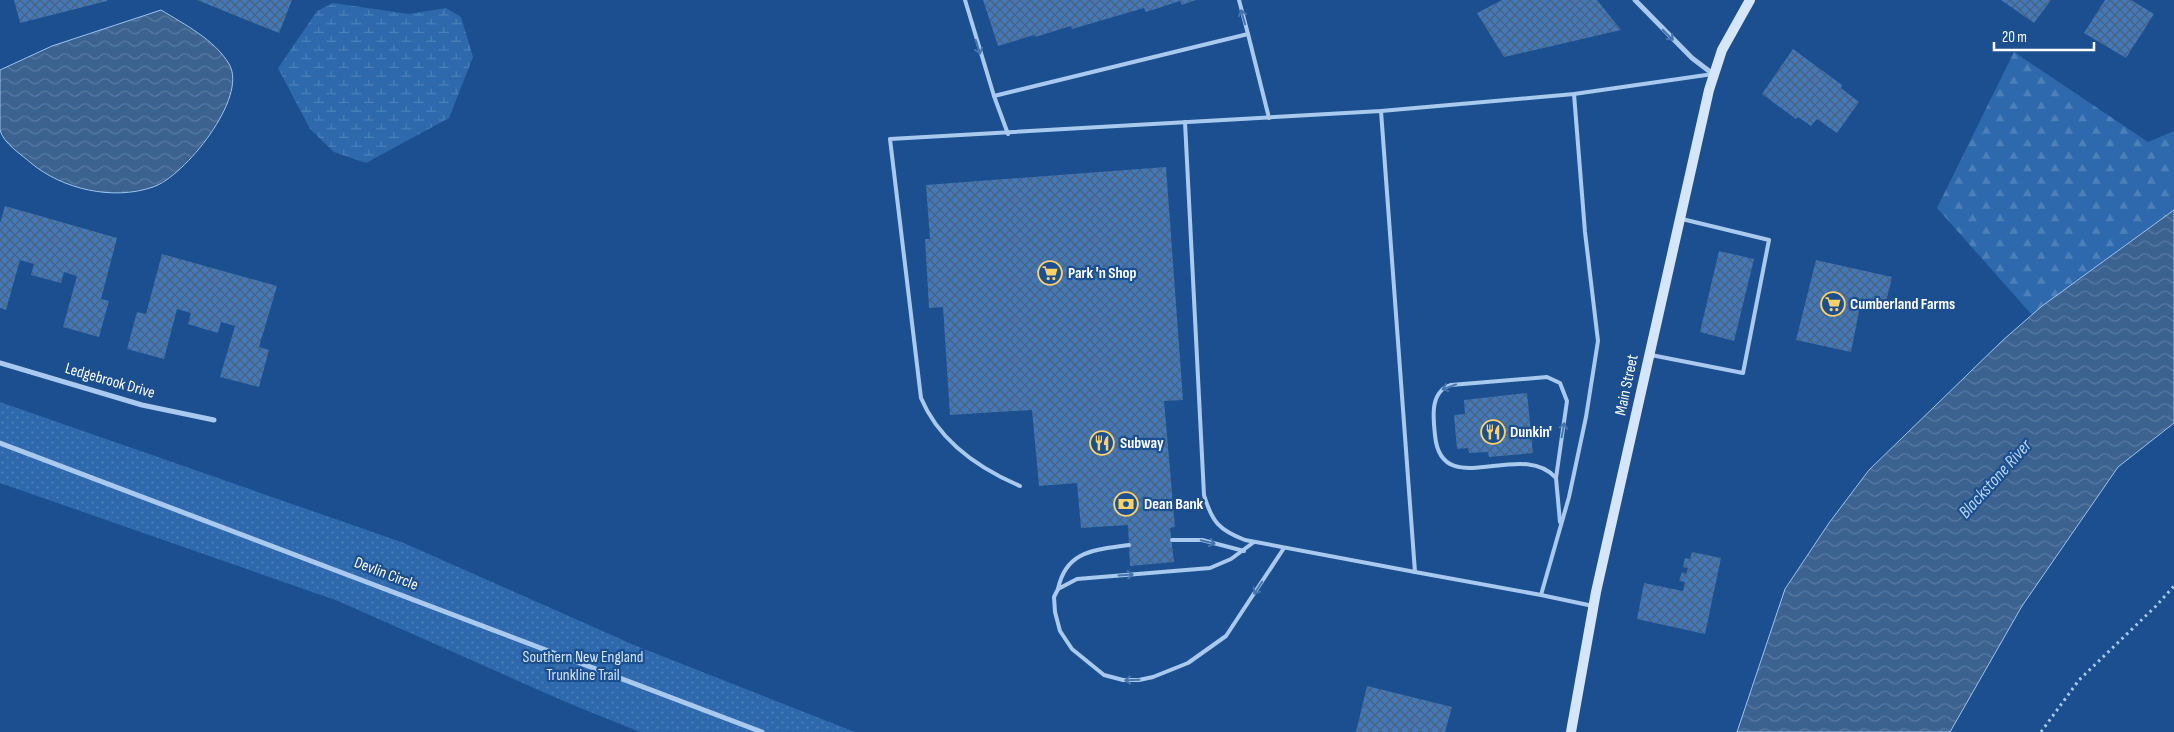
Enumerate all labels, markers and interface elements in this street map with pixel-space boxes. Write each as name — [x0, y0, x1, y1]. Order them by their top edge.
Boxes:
one-way arrow — [1238, 9, 1248, 25]
scale bar — [1994, 20, 2094, 52]
text: 20 m — [2002, 28, 2027, 47]
one-way arrow — [1662, 29, 1675, 41]
one-way arrow — [974, 38, 983, 54]
supermarket icon: Park 'n Shop — [1037, 260, 1063, 286]
place label: Park 'n Shop — [1068, 264, 1137, 283]
supermarket icon: Cumberland Farms — [1820, 291, 1846, 317]
place label: Cumberland Farms — [1850, 295, 1955, 314]
street label: Main Street — [1611, 353, 1643, 417]
street label: Ledgebrook Drive — [63, 359, 157, 403]
one-way arrow — [1441, 383, 1457, 393]
restaurant icon: Dunkin' — [1480, 419, 1506, 445]
place label: Dunkin' — [1510, 423, 1552, 442]
one-way arrow — [1559, 423, 1569, 439]
restaurant icon: Subway — [1089, 430, 1115, 456]
place label: Subway — [1120, 434, 1164, 453]
water label: Blackstone River — [1954, 435, 2036, 523]
bank icon: Dean Bank — [1113, 491, 1139, 517]
place label: Dean Bank — [1144, 495, 1204, 514]
one-way arrow — [1200, 538, 1216, 547]
street label: Devlin Circle — [351, 553, 421, 595]
one-way arrow — [1118, 571, 1134, 580]
one-way arrow — [1252, 581, 1262, 595]
park label: Southern New England Trunkline Trail — [523, 648, 643, 685]
one-way arrow — [1125, 675, 1141, 685]

